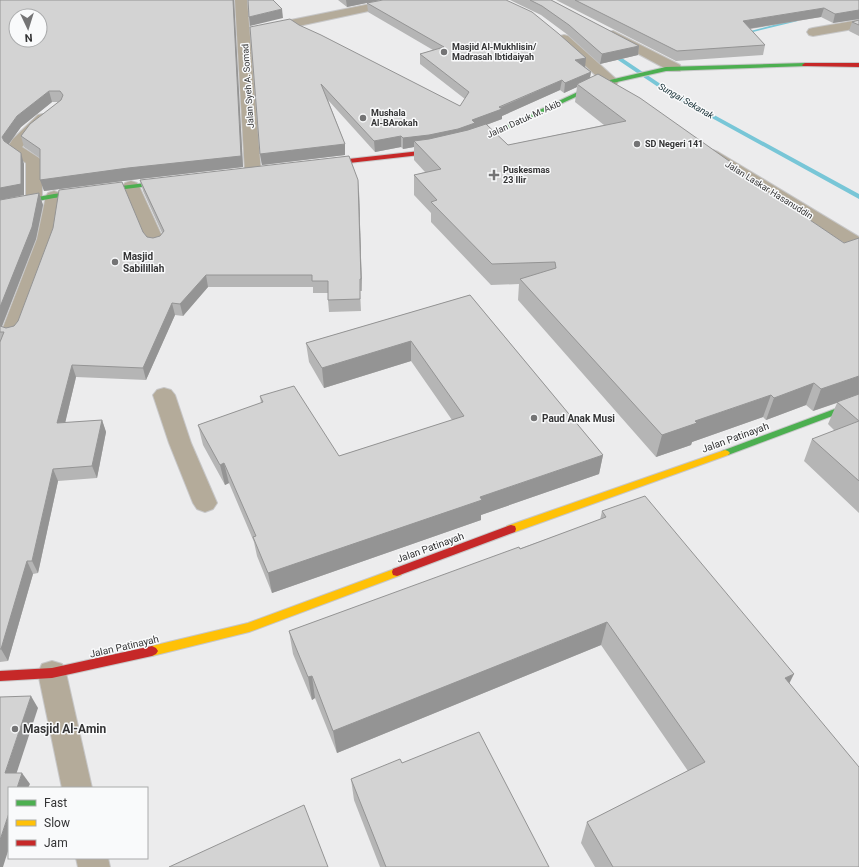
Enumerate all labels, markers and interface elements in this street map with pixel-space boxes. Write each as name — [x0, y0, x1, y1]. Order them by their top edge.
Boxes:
north arrow — [8, 8, 48, 48]
text: N — [24, 31, 33, 44]
place label: Masjid Al-Mukhlisin/ Madrasah Ibtidaiyah — [452, 42, 537, 62]
street label: Jalan Syeh A. Somad — [240, 44, 256, 128]
marker: Masjid Al-Mukhlisin/ Madrasah Ibtidaiyah — [439, 47, 449, 57]
water label: Sungai Sekanak — [657, 81, 716, 121]
street label: Jalan Datuk M. Akib — [486, 98, 562, 140]
place label: Mushala Al-BArokah — [371, 108, 418, 128]
marker: Mushala Al-BArokah — [358, 113, 368, 123]
marker: SD Negeri 141 — [632, 139, 642, 149]
place label: SD Negeri 141 — [645, 139, 703, 149]
street label: Jalan Laskar Hasanuddin — [723, 159, 815, 221]
place label: Puskesmas 23 Ilir — [503, 165, 550, 185]
marker: Puskesmas 23 Ilir — [488, 169, 500, 181]
place label: Masjid Sabilillah — [123, 251, 165, 274]
marker: Masjid Sabilillah — [110, 257, 120, 267]
marker: Paud Anak Musi — [529, 413, 539, 423]
place label: Paud Anak Musi — [542, 413, 615, 424]
street label: Jalan Patinayah — [700, 420, 770, 455]
street label: Jalan Patinayah — [395, 530, 465, 565]
street label: Jalan Patinayah — [88, 633, 160, 660]
place label: Masjid Al-Amin — [23, 722, 107, 736]
marker: Masjid Al-Amin — [10, 724, 20, 734]
legend — [8, 787, 148, 859]
text: Fast — [44, 796, 67, 810]
text: Slow — [44, 816, 70, 830]
text: Jam — [44, 836, 68, 850]

